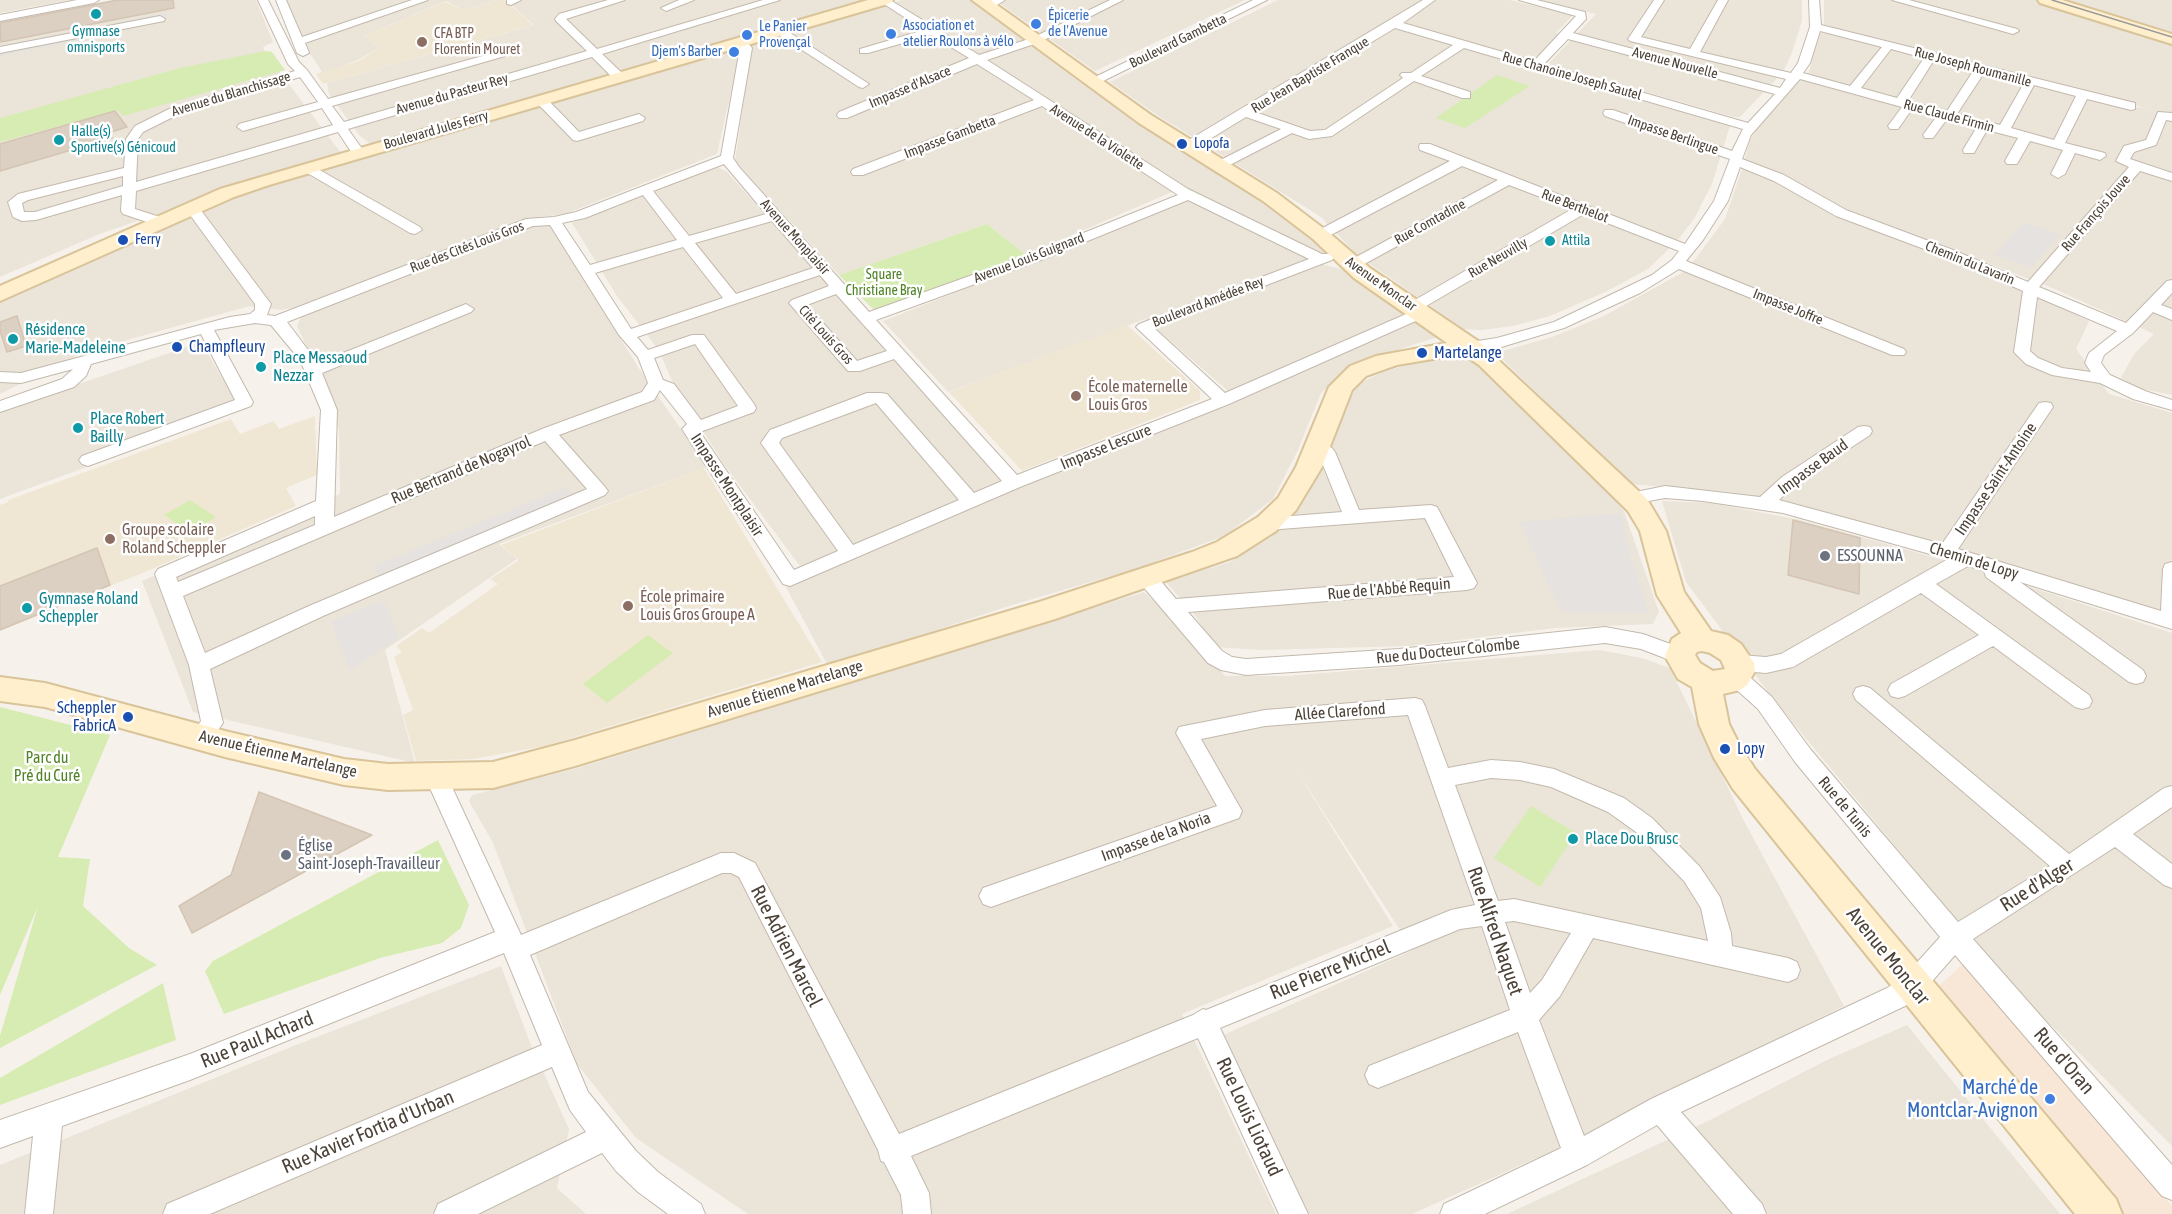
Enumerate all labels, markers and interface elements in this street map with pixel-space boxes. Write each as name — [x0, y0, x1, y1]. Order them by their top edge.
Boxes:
marker: Gymnase omnisports — [89, 7, 103, 21]
place label: Épicerie de l'Avenue — [1048, 8, 1108, 40]
street label: Boulevard Gambetta — [1127, 10, 1229, 72]
marker: Épicerie de l'Avenue — [1029, 17, 1043, 31]
place label: Association et atelier Roulons à vélo — [903, 18, 1014, 50]
place label: Le Panier Provençal — [759, 19, 811, 51]
place label: Gymnase omnisports — [67, 24, 125, 56]
place label: CFA BTP Florentin Mouret — [434, 26, 520, 58]
marker: Association et atelier Roulons à vélo — [884, 27, 898, 41]
marker: Le Panier Provençal — [740, 28, 754, 42]
street label: Rue Jean Baptiste Franque — [1248, 33, 1372, 117]
marker: CFA BTP Florentin Mouret — [415, 35, 429, 49]
street label: Rue Joseph Roumanille — [1913, 43, 2033, 91]
place label: Djem's Barber — [651, 44, 722, 60]
street label: Avenue Nouvelle — [1630, 44, 1720, 82]
marker: Djem's Barber — [727, 45, 741, 59]
street label: Rue Chanoine Joseph Sautel — [1500, 48, 1644, 104]
street label: Impasse d'Alsace — [866, 62, 954, 112]
street label: Avenue du Blanchissage — [170, 68, 292, 120]
street label: Avenue du Pasteur Rey — [394, 70, 510, 118]
street label: Rue Claude Firmin — [1902, 96, 1996, 136]
street label: Avenue de la Violette — [1047, 100, 1147, 174]
street label: Boulevard Jules Ferry — [382, 107, 490, 153]
street label: Impasse Gambetta — [902, 112, 998, 162]
street label: Impasse Berlingue — [1625, 112, 1721, 158]
place label: Halle(s) Sportive(s) Génicoud — [71, 124, 176, 156]
marker: Halle(s) Sportive(s) Génicoud — [52, 133, 66, 147]
place label: Lopofa — [1194, 136, 1230, 152]
marker: Lopofa — [1175, 137, 1189, 151]
street label: Rue François Jouve — [2058, 171, 2134, 255]
street label: Rue Berthelot — [1539, 186, 1611, 226]
street label: Avenue Monplaisir — [757, 196, 833, 278]
street label: Rue Comtadine — [1392, 196, 1468, 248]
street label: Rue des Cités Louis Gros — [408, 218, 526, 276]
street label: Avenue Louis Guignard — [971, 229, 1087, 287]
place label: Ferry — [135, 232, 161, 248]
marker: Ferry — [116, 233, 130, 247]
place label: Attila — [1562, 233, 1590, 249]
street label: Rue Neuvilly — [1465, 234, 1531, 282]
marker: Attila — [1543, 234, 1557, 248]
street label: Chemin du Lavarin — [1923, 237, 2017, 289]
street label: Avenue Monclar — [1342, 253, 1420, 315]
park label: Square Christiane Bray — [846, 267, 922, 300]
street label: Boulevard Amédée Rey — [1150, 273, 1266, 331]
street label: Impasse Joffre — [1751, 285, 1825, 329]
street label: Cité Louis Gros — [795, 302, 857, 368]
place label: Résidence Marie-Madeleine — [25, 320, 126, 358]
marker: Résidence Marie-Madeleine — [6, 332, 20, 346]
place label: Champfleury — [189, 337, 265, 357]
marker: Champfleury — [170, 340, 184, 354]
place label: Martelange — [1434, 343, 1502, 363]
marker: Martelange — [1415, 346, 1429, 360]
place label: Place Messaoud Nezzar — [273, 348, 367, 386]
marker: Place Messaoud Nezzar — [254, 360, 268, 374]
place label: École maternelle Louis Gros — [1088, 377, 1188, 415]
marker: École maternelle Louis Gros — [1069, 389, 1083, 403]
place label: Place Robert Bailly — [90, 409, 164, 447]
street label: Impasse Saint-Antoine — [1951, 419, 2041, 539]
street label: Impasse Lescure — [1058, 420, 1154, 474]
marker: Place Robert Bailly — [71, 421, 85, 435]
street label: Impasse Montplaisir — [687, 430, 767, 540]
street label: Rue Bertrand de Nogayrol — [388, 432, 534, 508]
street label: Impasse Baud — [1774, 435, 1852, 499]
place label: Groupe scolaire Roland Scheppler — [122, 520, 226, 558]
marker: Groupe scolaire Roland Scheppler — [103, 532, 117, 546]
street label: Chemin de Lopy — [1927, 538, 2021, 584]
place label: ESSOUNNA — [1837, 546, 1903, 566]
marker: ESSOUNNA — [1818, 549, 1832, 563]
street label: Rue de l'Abbé Requin — [1327, 574, 1451, 604]
place label: École primaire Louis Gros Groupe A — [640, 587, 755, 625]
place label: Gymnase Roland Scheppler — [39, 589, 138, 627]
marker: École primaire Louis Gros Groupe A — [621, 599, 635, 613]
marker: Gymnase Roland Scheppler — [20, 601, 34, 615]
street label: Rue du Docteur Colombe — [1375, 634, 1521, 668]
street label: Avenue Étienne Martelange — [705, 656, 865, 722]
place label: Scheppler FabricA — [57, 698, 116, 736]
street label: Allée Clarefond — [1294, 699, 1386, 725]
marker: Scheppler FabricA — [121, 710, 135, 724]
street label: Avenue Étienne Martelange — [197, 726, 359, 782]
place label: Lopy — [1737, 739, 1765, 759]
marker: Lopy — [1718, 742, 1732, 756]
park label: Parc du Pré du Curé — [14, 748, 80, 786]
street label: Rue de Tunis — [1814, 773, 1876, 841]
street label: Impasse de la Noria — [1099, 808, 1213, 866]
place label: Place Dou Brusc — [1585, 829, 1678, 849]
marker: Place Dou Brusc — [1566, 832, 1580, 846]
place label: Église Saint-Joseph-Travailleur — [298, 836, 440, 874]
marker: Église Saint-Joseph-Travailleur — [279, 848, 293, 862]
street label: Rue d'Alger — [1996, 853, 2078, 917]
street label: Rue Alfred Naquet — [1462, 864, 1528, 998]
street label: Rue Adrien Marcel — [745, 881, 827, 1011]
street label: Avenue Monclar — [1841, 902, 1935, 1010]
street label: Rue Pierre Michel — [1266, 935, 1394, 1005]
street label: Rue Paul Achard — [197, 1006, 317, 1074]
street label: Rue d'Oran — [2029, 1023, 2099, 1099]
street label: Rue Louis Liotaud — [1211, 1054, 1287, 1180]
place label: Marché de Montclar-Avignon — [1907, 1076, 2038, 1123]
street label: Rue Xavier Fortia d'Urban — [278, 1085, 458, 1179]
marker: Marché de Montclar-Avignon — [2043, 1092, 2057, 1106]

